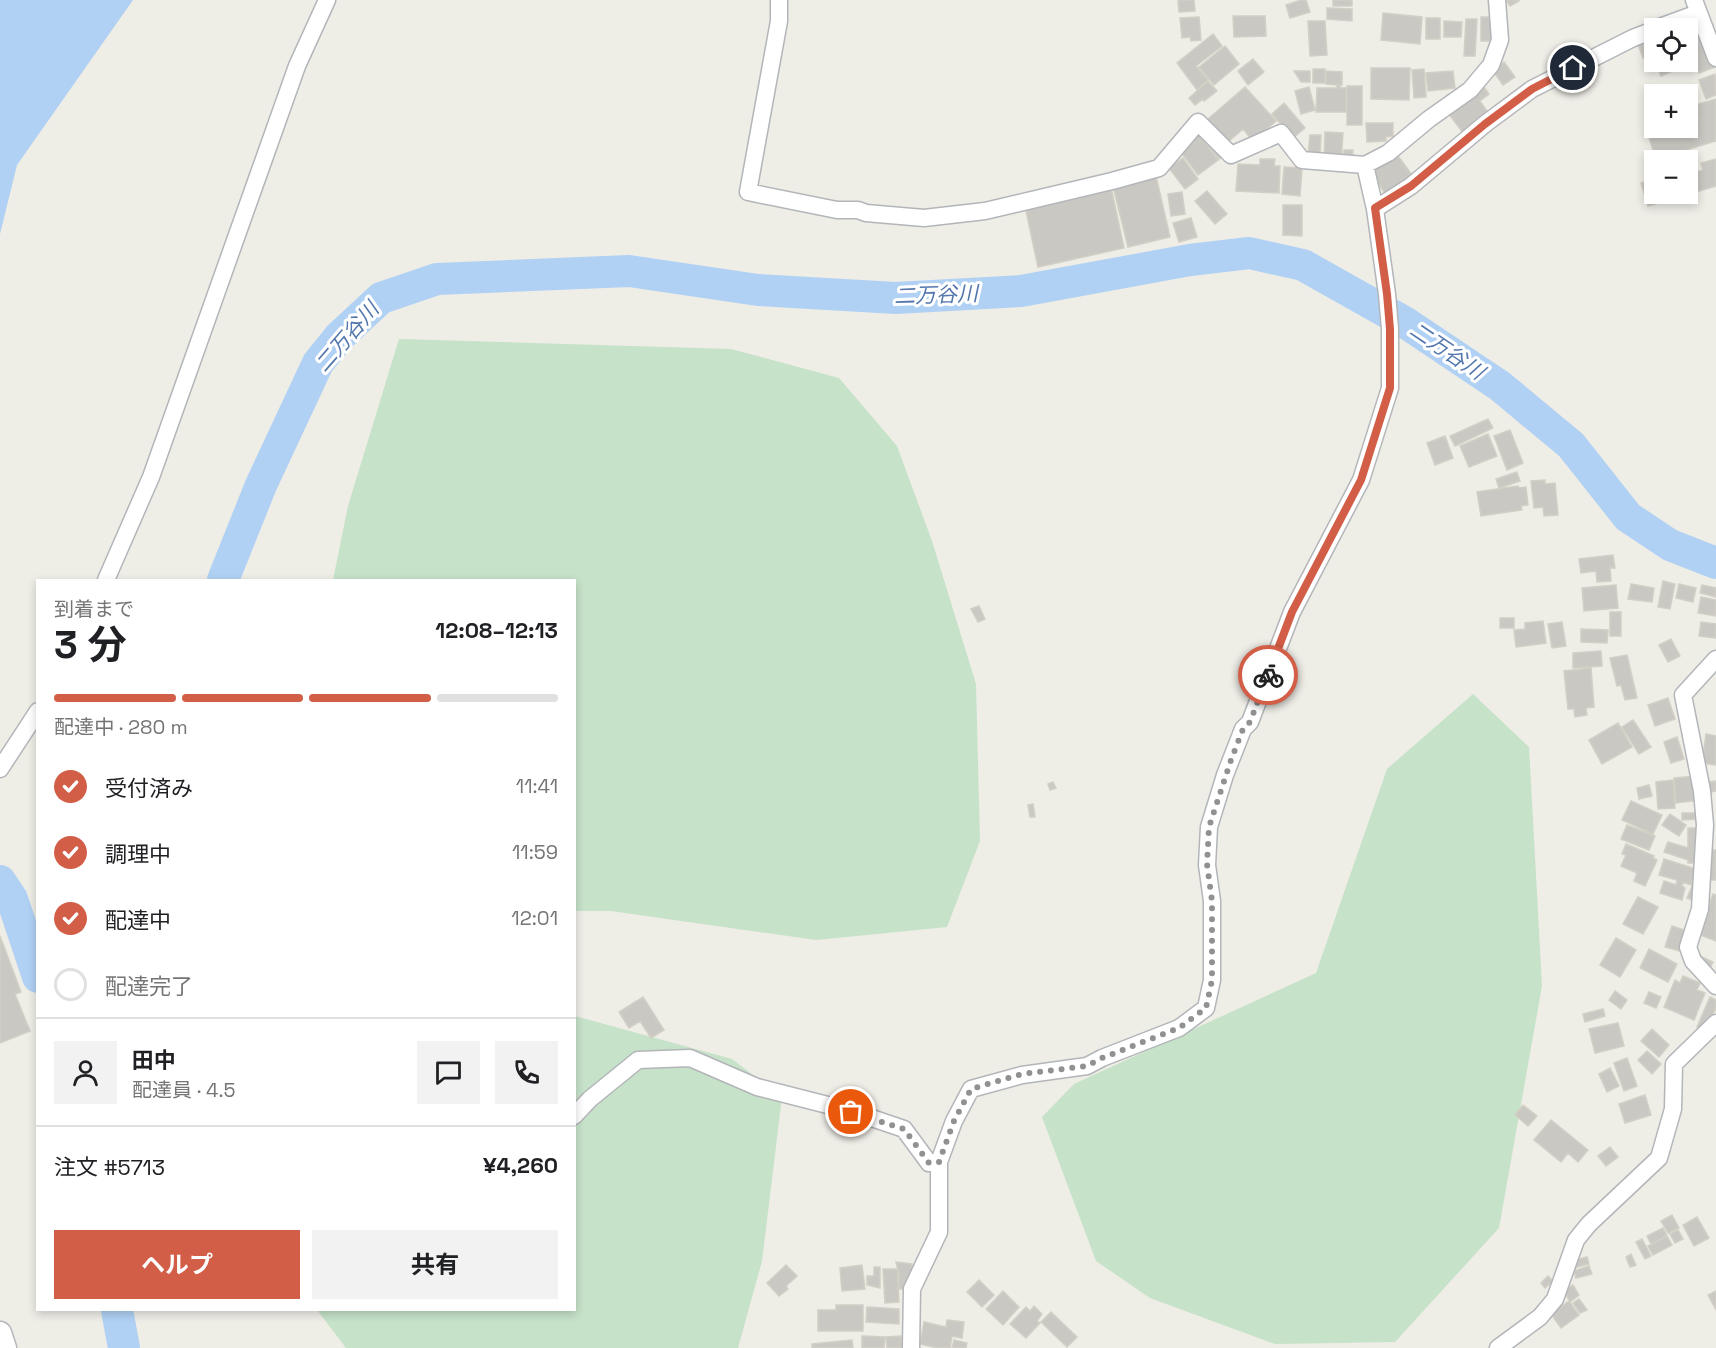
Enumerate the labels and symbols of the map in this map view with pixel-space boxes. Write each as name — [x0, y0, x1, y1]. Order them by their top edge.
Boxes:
pin — [1547, 42, 1598, 93]
water label: 二万谷川 — [894, 279, 980, 309]
water label: 二万谷川 — [309, 295, 386, 377]
water label: 二万谷川 — [1405, 316, 1491, 386]
courier — [1238, 645, 1298, 705]
pin — [825, 1086, 876, 1137]

